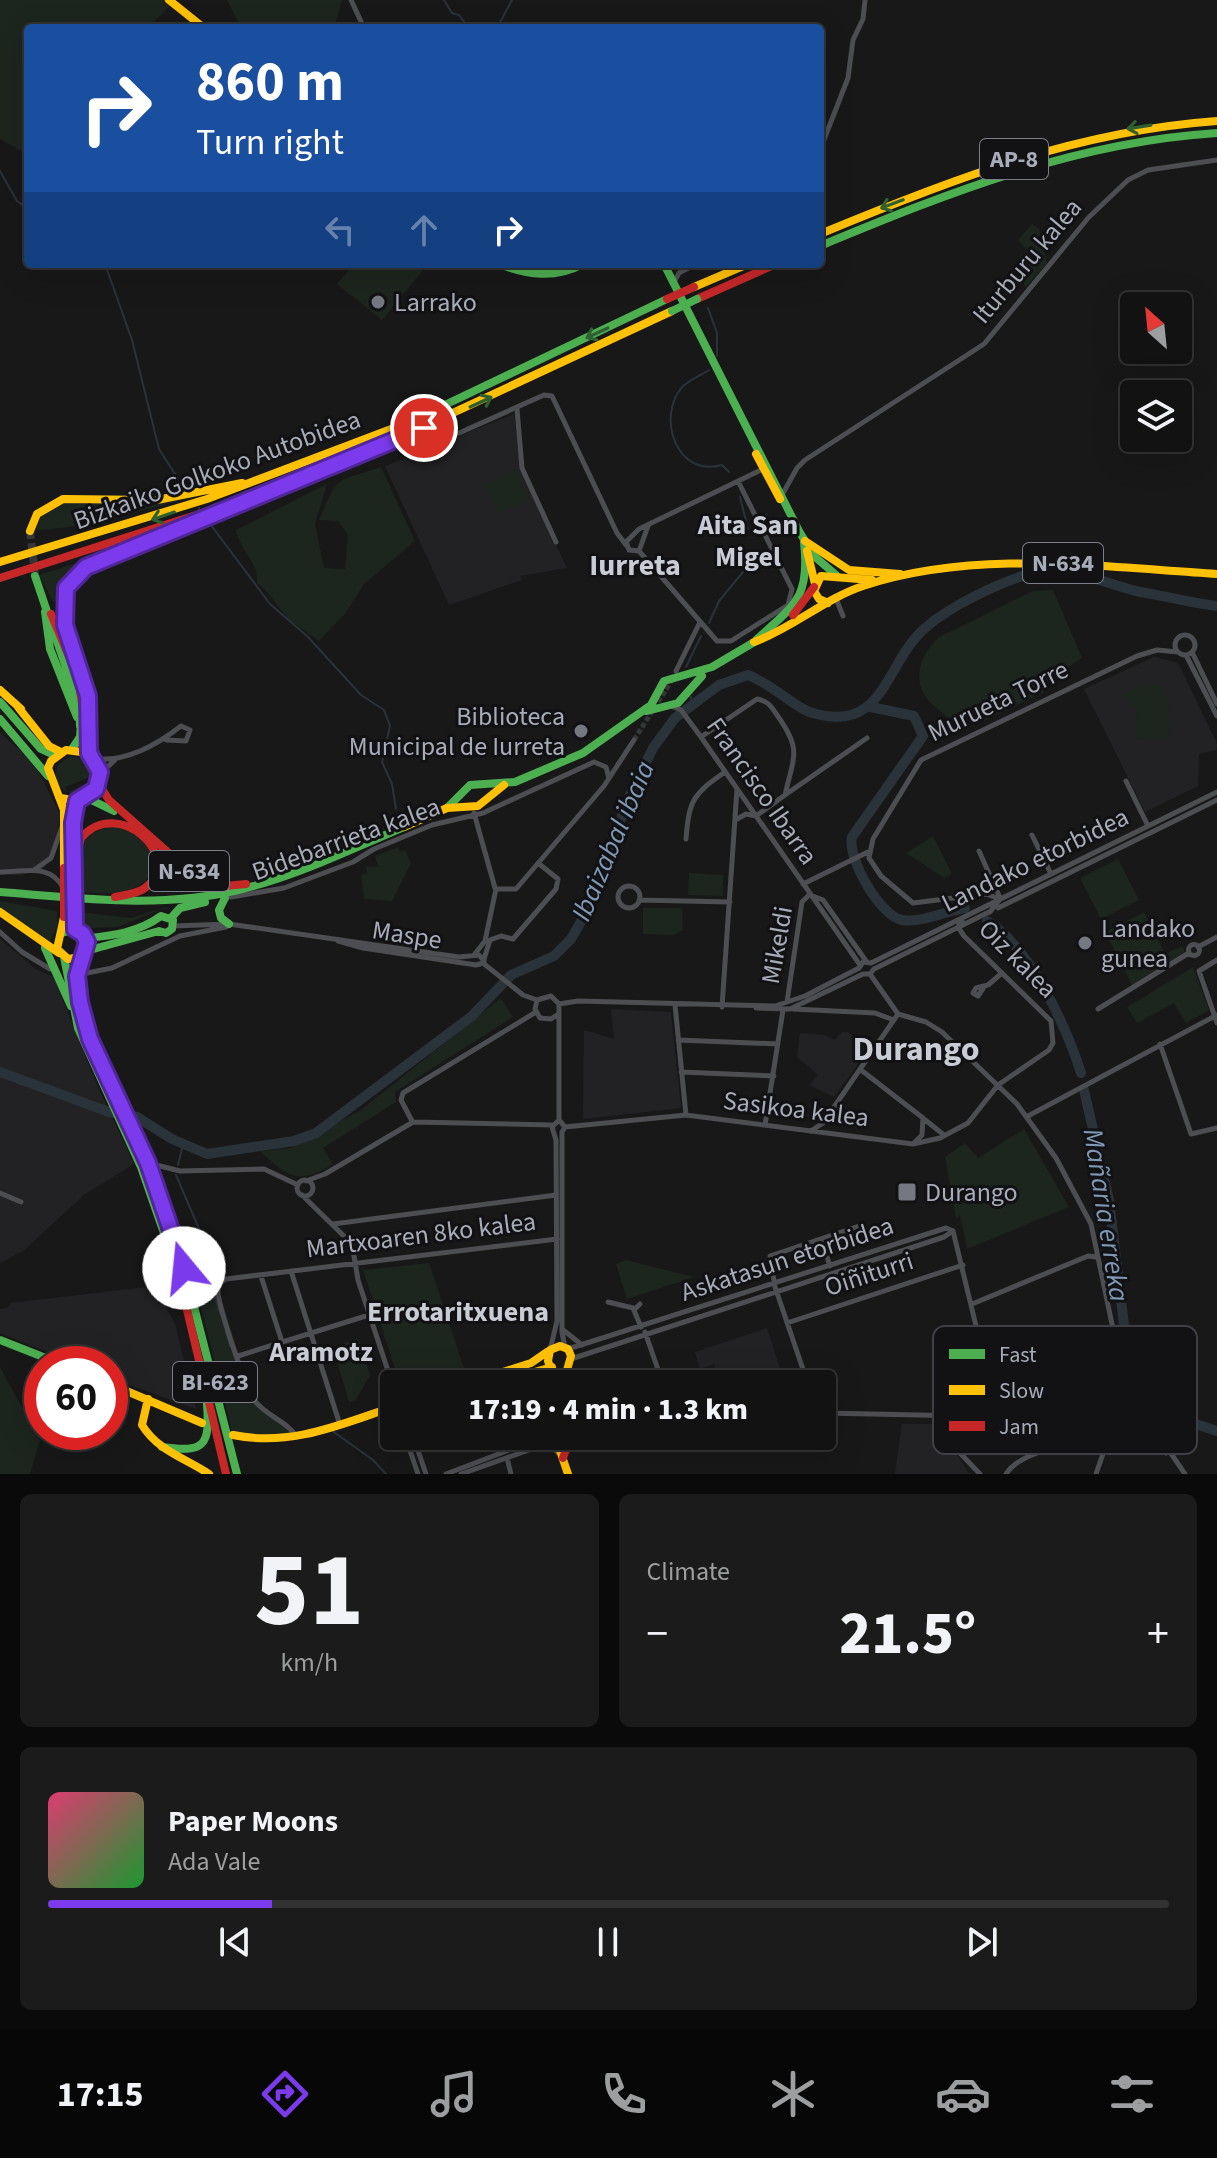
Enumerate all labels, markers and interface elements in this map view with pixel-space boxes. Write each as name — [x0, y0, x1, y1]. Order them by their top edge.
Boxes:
text: 860 m — [196, 43, 344, 122]
icon: right — [64, 56, 168, 160]
text: Turn right — [196, 117, 344, 168]
one-way arrow — [1127, 120, 1153, 135]
road number: AP-8 — [980, 139, 1048, 179]
street label: Iturburu kalea — [963, 190, 1091, 332]
one-way arrow — [880, 198, 905, 212]
icon: left — [318, 208, 362, 252]
icon: ahead — [402, 208, 446, 252]
icon: right — [486, 208, 530, 252]
place label: Larrako — [394, 284, 477, 321]
north arrow — [1120, 292, 1192, 364]
map controls — [1120, 292, 1192, 452]
marker: Larrako — [369, 293, 387, 311]
one-way arrow — [585, 326, 609, 341]
button: layers — [1120, 380, 1192, 452]
pin — [390, 394, 458, 462]
one-way arrow — [468, 394, 492, 409]
street label: Bizkaiko Golkoko Autobidea — [68, 401, 366, 539]
icon: arrive — [402, 406, 446, 450]
district label: Aita San Migel — [697, 505, 798, 577]
one-way arrow — [151, 509, 176, 524]
road number: N-634 — [1023, 543, 1103, 583]
district label: Iurreta — [589, 544, 681, 587]
street label: Murueta Torre — [921, 651, 1075, 751]
place label: Biblioteca Municipal de Iurreta — [349, 698, 565, 765]
street label: Francisco Ibarra — [697, 710, 827, 872]
marker: Biblioteca Municipal de Iurreta — [572, 722, 590, 740]
water label: Ibaizabal ibaia — [561, 755, 665, 927]
street label: Bidebarrieta kalea — [247, 788, 445, 890]
street label: Landako etorbidea — [935, 799, 1135, 921]
road number: N-634 — [149, 851, 229, 891]
street label: Mikeldi — [752, 903, 802, 987]
place label: Landako gunea — [1101, 910, 1195, 977]
street label: Maspe — [369, 911, 445, 959]
street label: Oiz kalea — [970, 911, 1066, 1007]
marker: Landako gunea — [1076, 934, 1094, 952]
district label: Durango — [852, 1025, 980, 1074]
street label: Sasikoa kalea — [721, 1082, 871, 1136]
water label: Mañaria erreka — [1073, 1126, 1139, 1304]
place label: Durango — [925, 1174, 1018, 1211]
marker: Durango — [896, 1181, 918, 1203]
street label: Martxoaren 8ko kalea — [304, 1203, 538, 1267]
street label: Askatasun etorbidea — [676, 1207, 898, 1311]
position arrow — [142, 1226, 226, 1310]
street label: Oiñiturri — [820, 1242, 918, 1306]
district label: Errotaritxuena — [367, 1292, 549, 1332]
legend — [933, 1326, 1197, 1454]
district label: Aramotz — [268, 1332, 373, 1372]
text: Fast — [999, 1339, 1037, 1371]
speed limit sign: 60 — [24, 1346, 128, 1450]
road number: BI-623 — [173, 1362, 257, 1402]
text: Slow — [999, 1375, 1044, 1407]
text: 17:19 · 4 min · 1.3 km — [468, 1388, 748, 1431]
text: Jam — [999, 1411, 1039, 1443]
text: 51 — [254, 1518, 364, 1666]
text: Climate — [647, 1553, 730, 1590]
text: 21.5° — [839, 1592, 976, 1677]
text: − — [647, 1603, 668, 1666]
text: + — [1147, 1603, 1169, 1666]
text: km/h — [280, 1644, 338, 1681]
text: Paper Moons — [168, 1800, 338, 1843]
text: Ada Vale — [168, 1843, 260, 1880]
icon: previous — [213, 1920, 257, 1964]
icon: pause — [586, 1920, 630, 1964]
icon: next — [960, 1920, 1004, 1964]
icon: directions — [257, 2066, 313, 2122]
icon: music — [426, 2066, 482, 2122]
icon: phone — [596, 2066, 652, 2122]
icon: climate — [765, 2066, 821, 2122]
icon: car — [935, 2066, 991, 2122]
icon: filters — [1104, 2066, 1160, 2122]
text: 17:15 — [57, 2069, 144, 2120]

